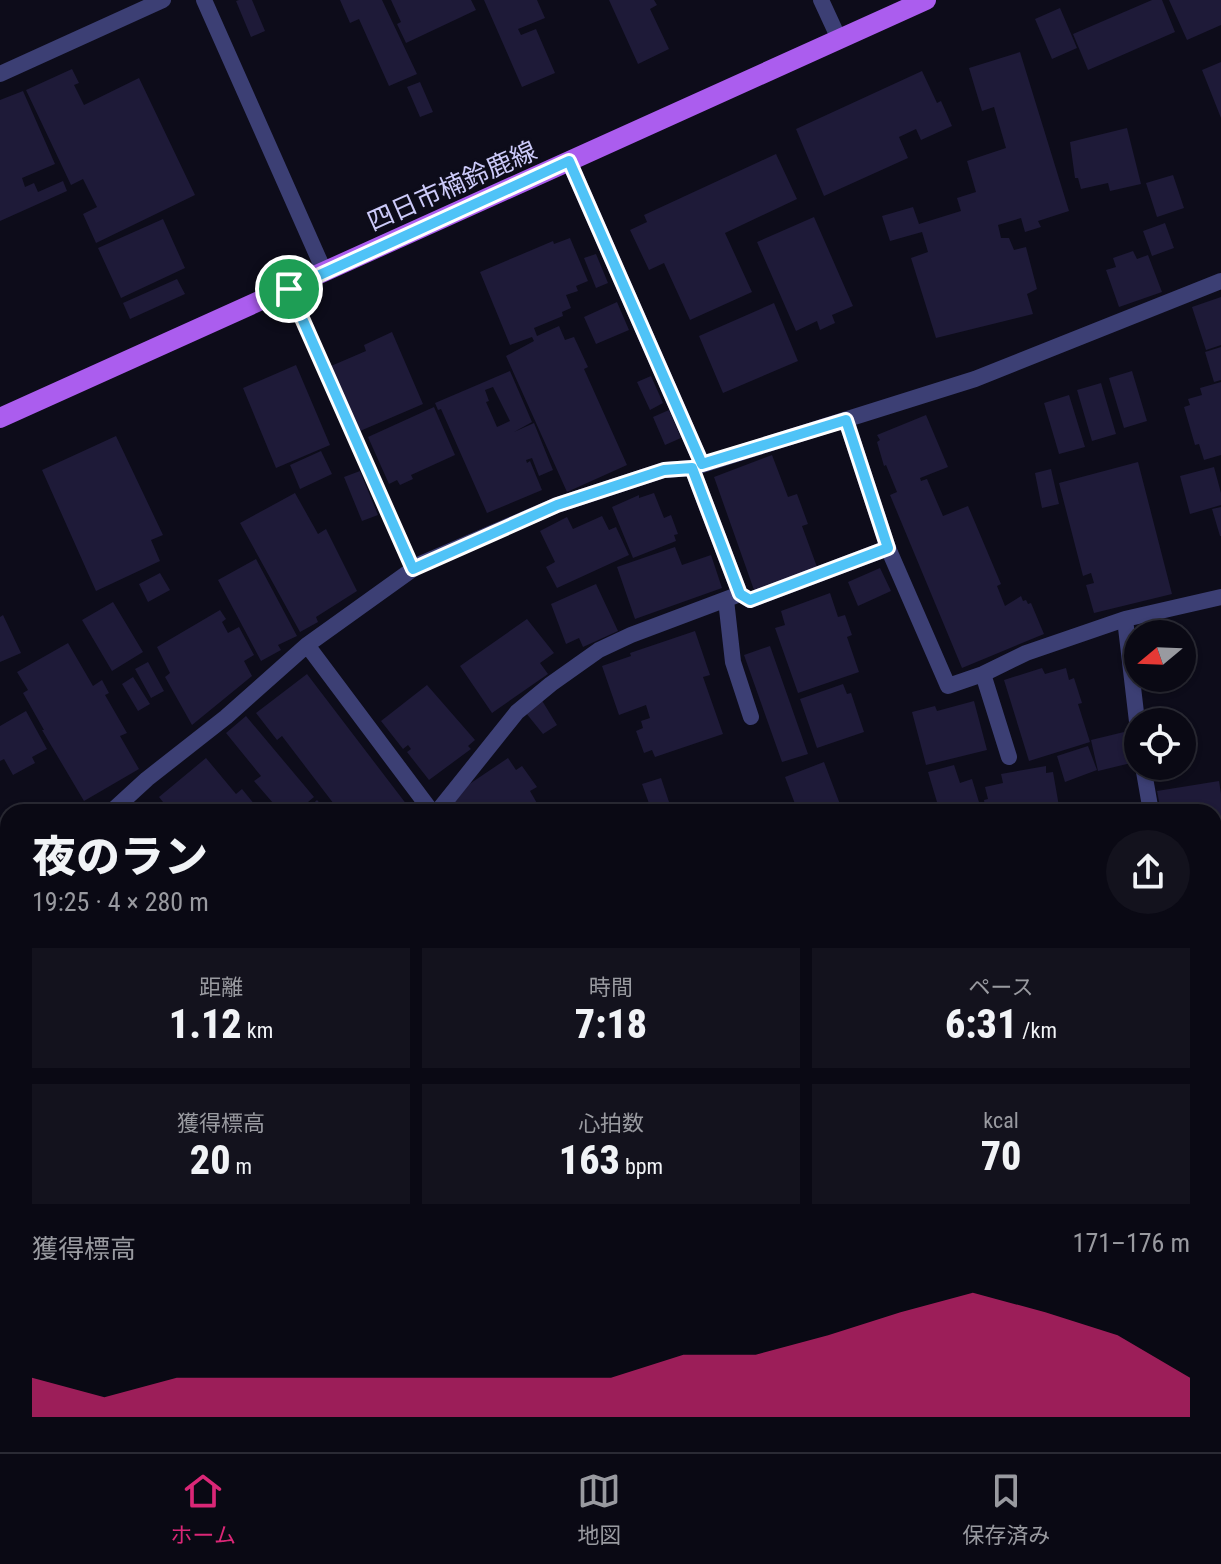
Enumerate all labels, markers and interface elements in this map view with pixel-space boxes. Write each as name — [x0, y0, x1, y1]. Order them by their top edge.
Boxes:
street label: 四日市楠鈴鹿線 — [363, 135, 541, 237]
pin — [255, 255, 323, 323]
icon: arrive — [267, 267, 311, 311]
north arrow — [1124, 620, 1196, 692]
map controls — [1124, 620, 1196, 780]
button: locate — [1124, 708, 1196, 780]
button: share — [1106, 830, 1190, 914]
text: 夜のラン — [32, 831, 208, 883]
text: 19:25 · 4 × 280 m — [32, 887, 209, 917]
text: 距離 — [199, 975, 243, 1000]
text: 時間 — [589, 975, 633, 1000]
text: ペース — [969, 975, 1033, 1000]
text: 1.12 — [169, 1001, 242, 1048]
text: 7:18 — [575, 1001, 647, 1048]
text: 6:31 — [945, 1001, 1017, 1048]
text: km — [242, 1018, 273, 1043]
text: /km — [1017, 1018, 1057, 1043]
text: kcal — [983, 1108, 1019, 1133]
text: 獲得標高 — [177, 1111, 265, 1136]
text: 心拍数 — [578, 1111, 644, 1136]
text: 70 — [981, 1133, 1021, 1180]
text: 20 — [190, 1137, 231, 1184]
text: 163 — [559, 1137, 620, 1184]
text: m — [231, 1154, 252, 1179]
text: bpm — [620, 1154, 663, 1179]
text: 171–176 m — [1073, 1228, 1190, 1258]
text: 獲得標高 — [32, 1234, 136, 1264]
tab: ホーム — [171, 1469, 236, 1549]
tab: 地図 — [577, 1469, 621, 1549]
tab: 保存済み — [962, 1469, 1050, 1549]

